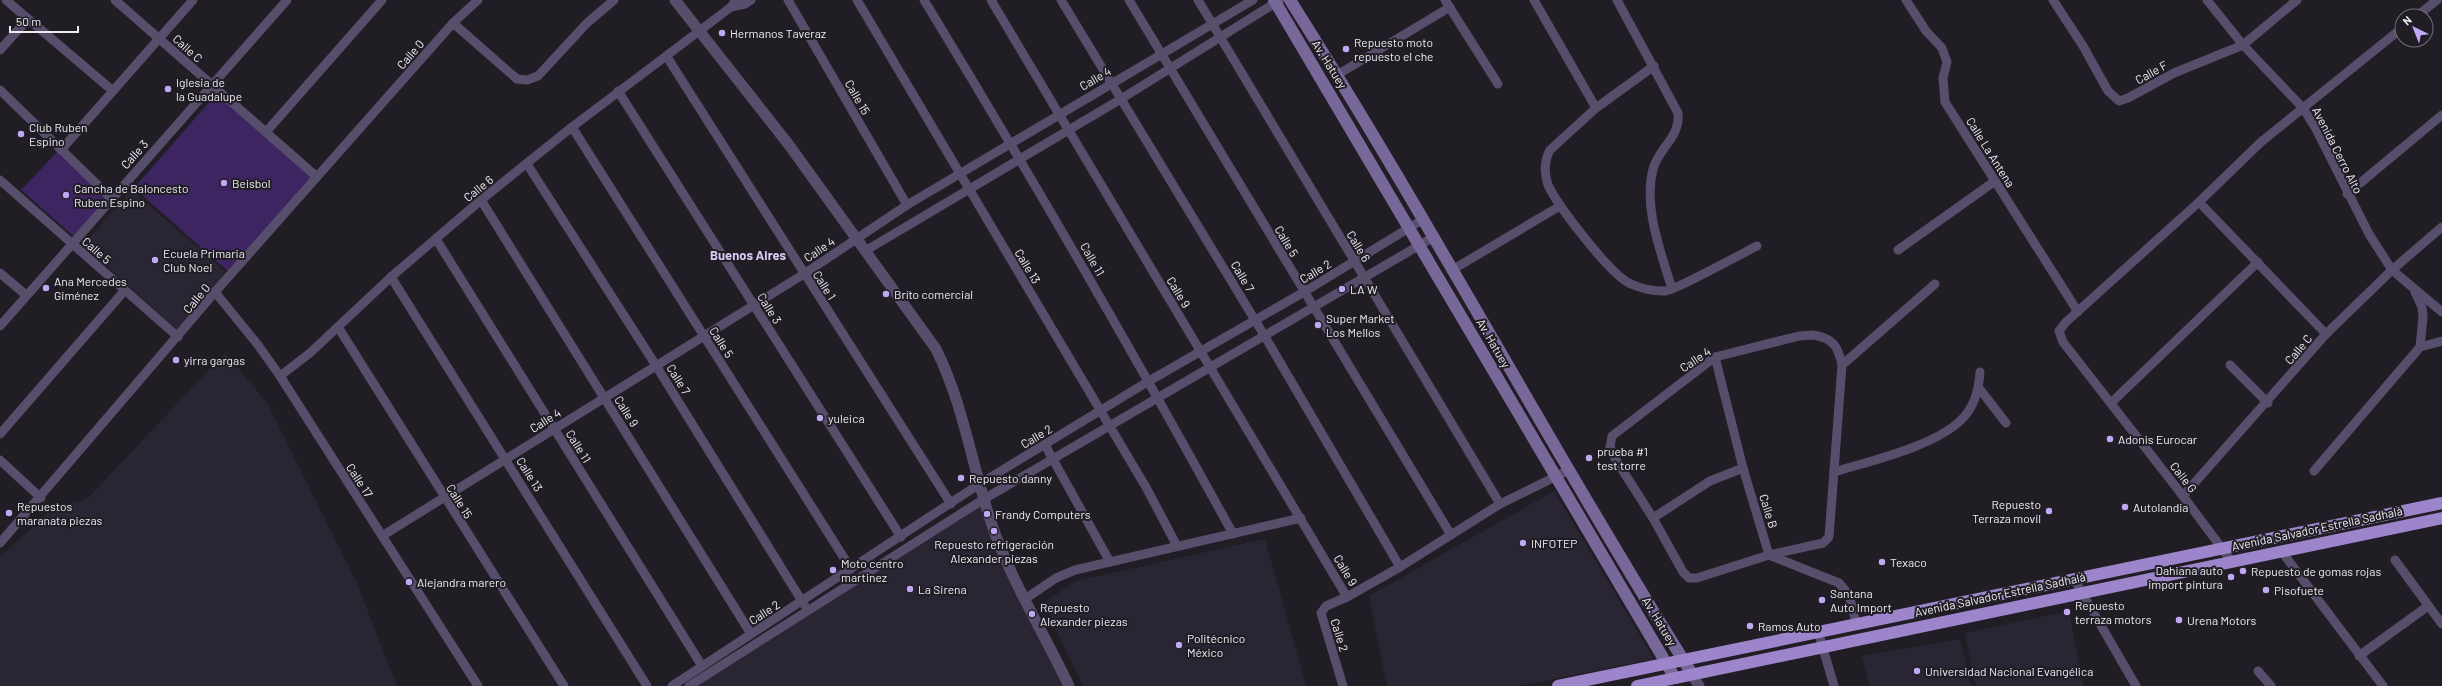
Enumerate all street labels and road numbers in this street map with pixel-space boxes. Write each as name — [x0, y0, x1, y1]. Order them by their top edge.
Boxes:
street label: Calle C — [170, 31, 206, 65]
street label: Calle 0 — [393, 36, 427, 72]
street label: Av. Hatuey — [1310, 37, 1351, 91]
street label: Calle F — [2133, 57, 2170, 86]
street label: Calle 4 — [1077, 63, 1113, 93]
street label: Calle 15 — [842, 77, 874, 117]
street label: Avenida Cerro Alto — [2310, 104, 2366, 196]
street label: Calle La Antena — [1964, 114, 2018, 190]
street label: Calle 3 — [117, 137, 151, 171]
street label: Calle 6 — [460, 172, 496, 204]
street label: Calle 5 — [1272, 223, 1302, 259]
street label: Calle 6 — [1344, 228, 1374, 264]
street label: Calle 5 — [80, 234, 114, 266]
street label: Calle 4 — [801, 234, 837, 264]
street label: Calle 11 — [1078, 240, 1108, 278]
street label: Calle 13 — [1012, 246, 1044, 286]
street label: Calle 2 — [1297, 256, 1333, 286]
street label: Calle 7 — [1228, 258, 1258, 294]
street label: Calle 1 — [811, 268, 839, 302]
street label: Calle 9 — [1164, 274, 1194, 310]
street label: Calle 0 — [180, 280, 212, 316]
street label: Calle 3 — [755, 290, 785, 326]
street label: Av. Hatuey — [1474, 316, 1514, 370]
street label: Calle 5 — [707, 324, 737, 360]
street label: Calle C — [2281, 331, 2315, 367]
street label: Calle 4 — [1677, 344, 1713, 374]
street label: Calle 7 — [664, 361, 694, 397]
street label: Calle 9 — [612, 393, 642, 429]
street label: Calle 4 — [527, 405, 563, 435]
street label: Calle 2 — [1018, 421, 1054, 451]
street label: Calle 11 — [564, 427, 594, 465]
street label: Calle 13 — [514, 454, 546, 494]
street label: Calle G — [2168, 459, 2200, 495]
street label: Calle 17 — [344, 460, 376, 500]
street label: Calle 15 — [444, 481, 476, 521]
street label: Calle B — [1757, 492, 1781, 530]
street label: Avenida Salvador Estrella Sadhalá — [2230, 503, 2404, 553]
street label: Calle 9 — [1331, 552, 1361, 588]
street label: Avenida Salvador Estrella Sadhalá — [1913, 569, 2087, 619]
street label: Av. Hatuey — [1640, 594, 1680, 648]
street label: Calle 2 — [746, 597, 782, 627]
street label: Calle 2 — [1328, 617, 1352, 653]

